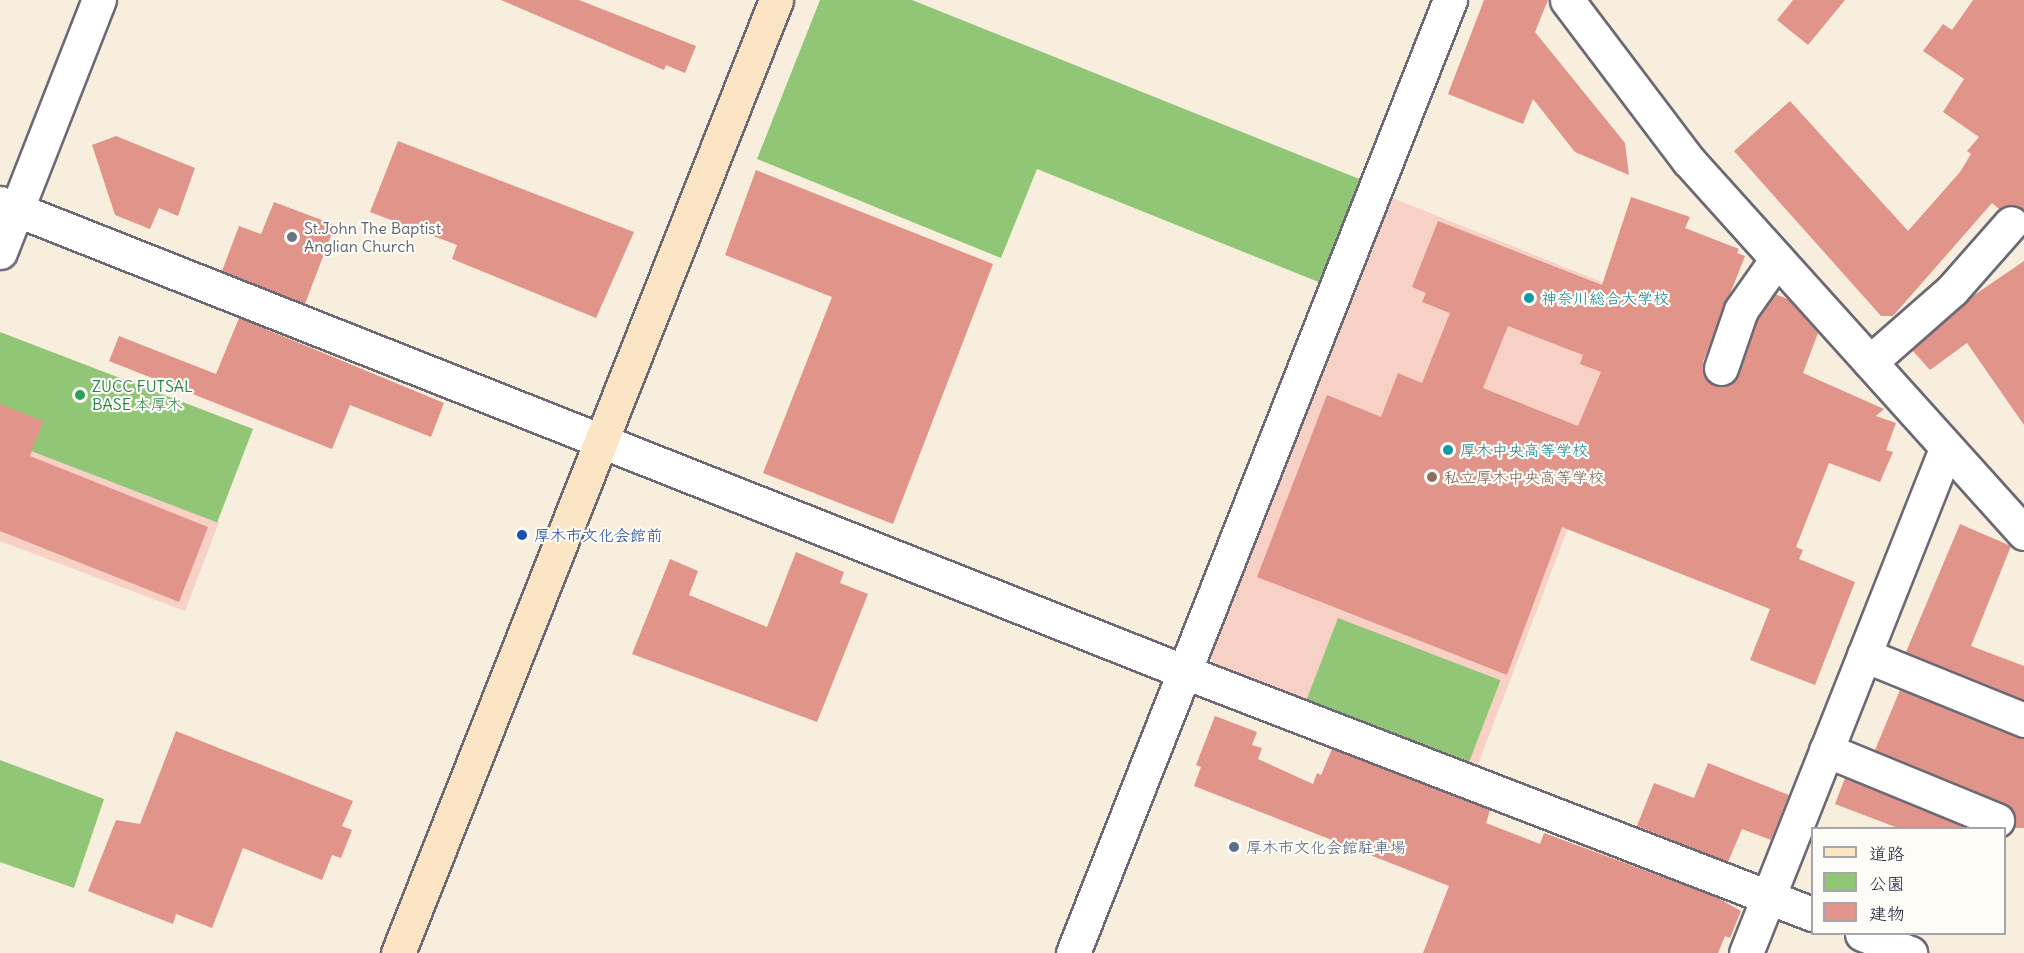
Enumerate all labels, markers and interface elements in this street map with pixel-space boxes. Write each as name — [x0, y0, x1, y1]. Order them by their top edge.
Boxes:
place label: St.John The Baptist Anglian Church — [304, 218, 441, 256]
marker: St.John The Baptist Anglian Church — [285, 230, 299, 244]
place label: 神奈川総合大学校 — [1541, 288, 1669, 308]
marker: 神奈川総合大学校 — [1522, 291, 1536, 305]
place label: ZUCC FUTSAL BASE 本厚木 — [92, 376, 193, 414]
marker: ZUCC FUTSAL BASE 本厚木 — [73, 388, 87, 402]
place label: 厚木中央高等学校 — [1460, 440, 1588, 460]
marker: 厚木中央高等学校 — [1441, 443, 1455, 457]
place label: 私立厚木中央高等学校 — [1444, 467, 1604, 487]
marker: 私立厚木中央高等学校 — [1425, 470, 1439, 484]
place label: 厚木市文化会館前 — [534, 525, 662, 545]
marker: 厚木市文化会館前 — [515, 528, 529, 542]
legend — [1811, 827, 2006, 935]
place label: 厚木市文化会館駐車場 — [1246, 837, 1406, 857]
marker: 厚木市文化会館駐車場 — [1227, 840, 1241, 854]
text: 道路 — [1869, 842, 1905, 865]
text: 公園 — [1869, 872, 1905, 895]
text: 建物 — [1869, 902, 1905, 925]

